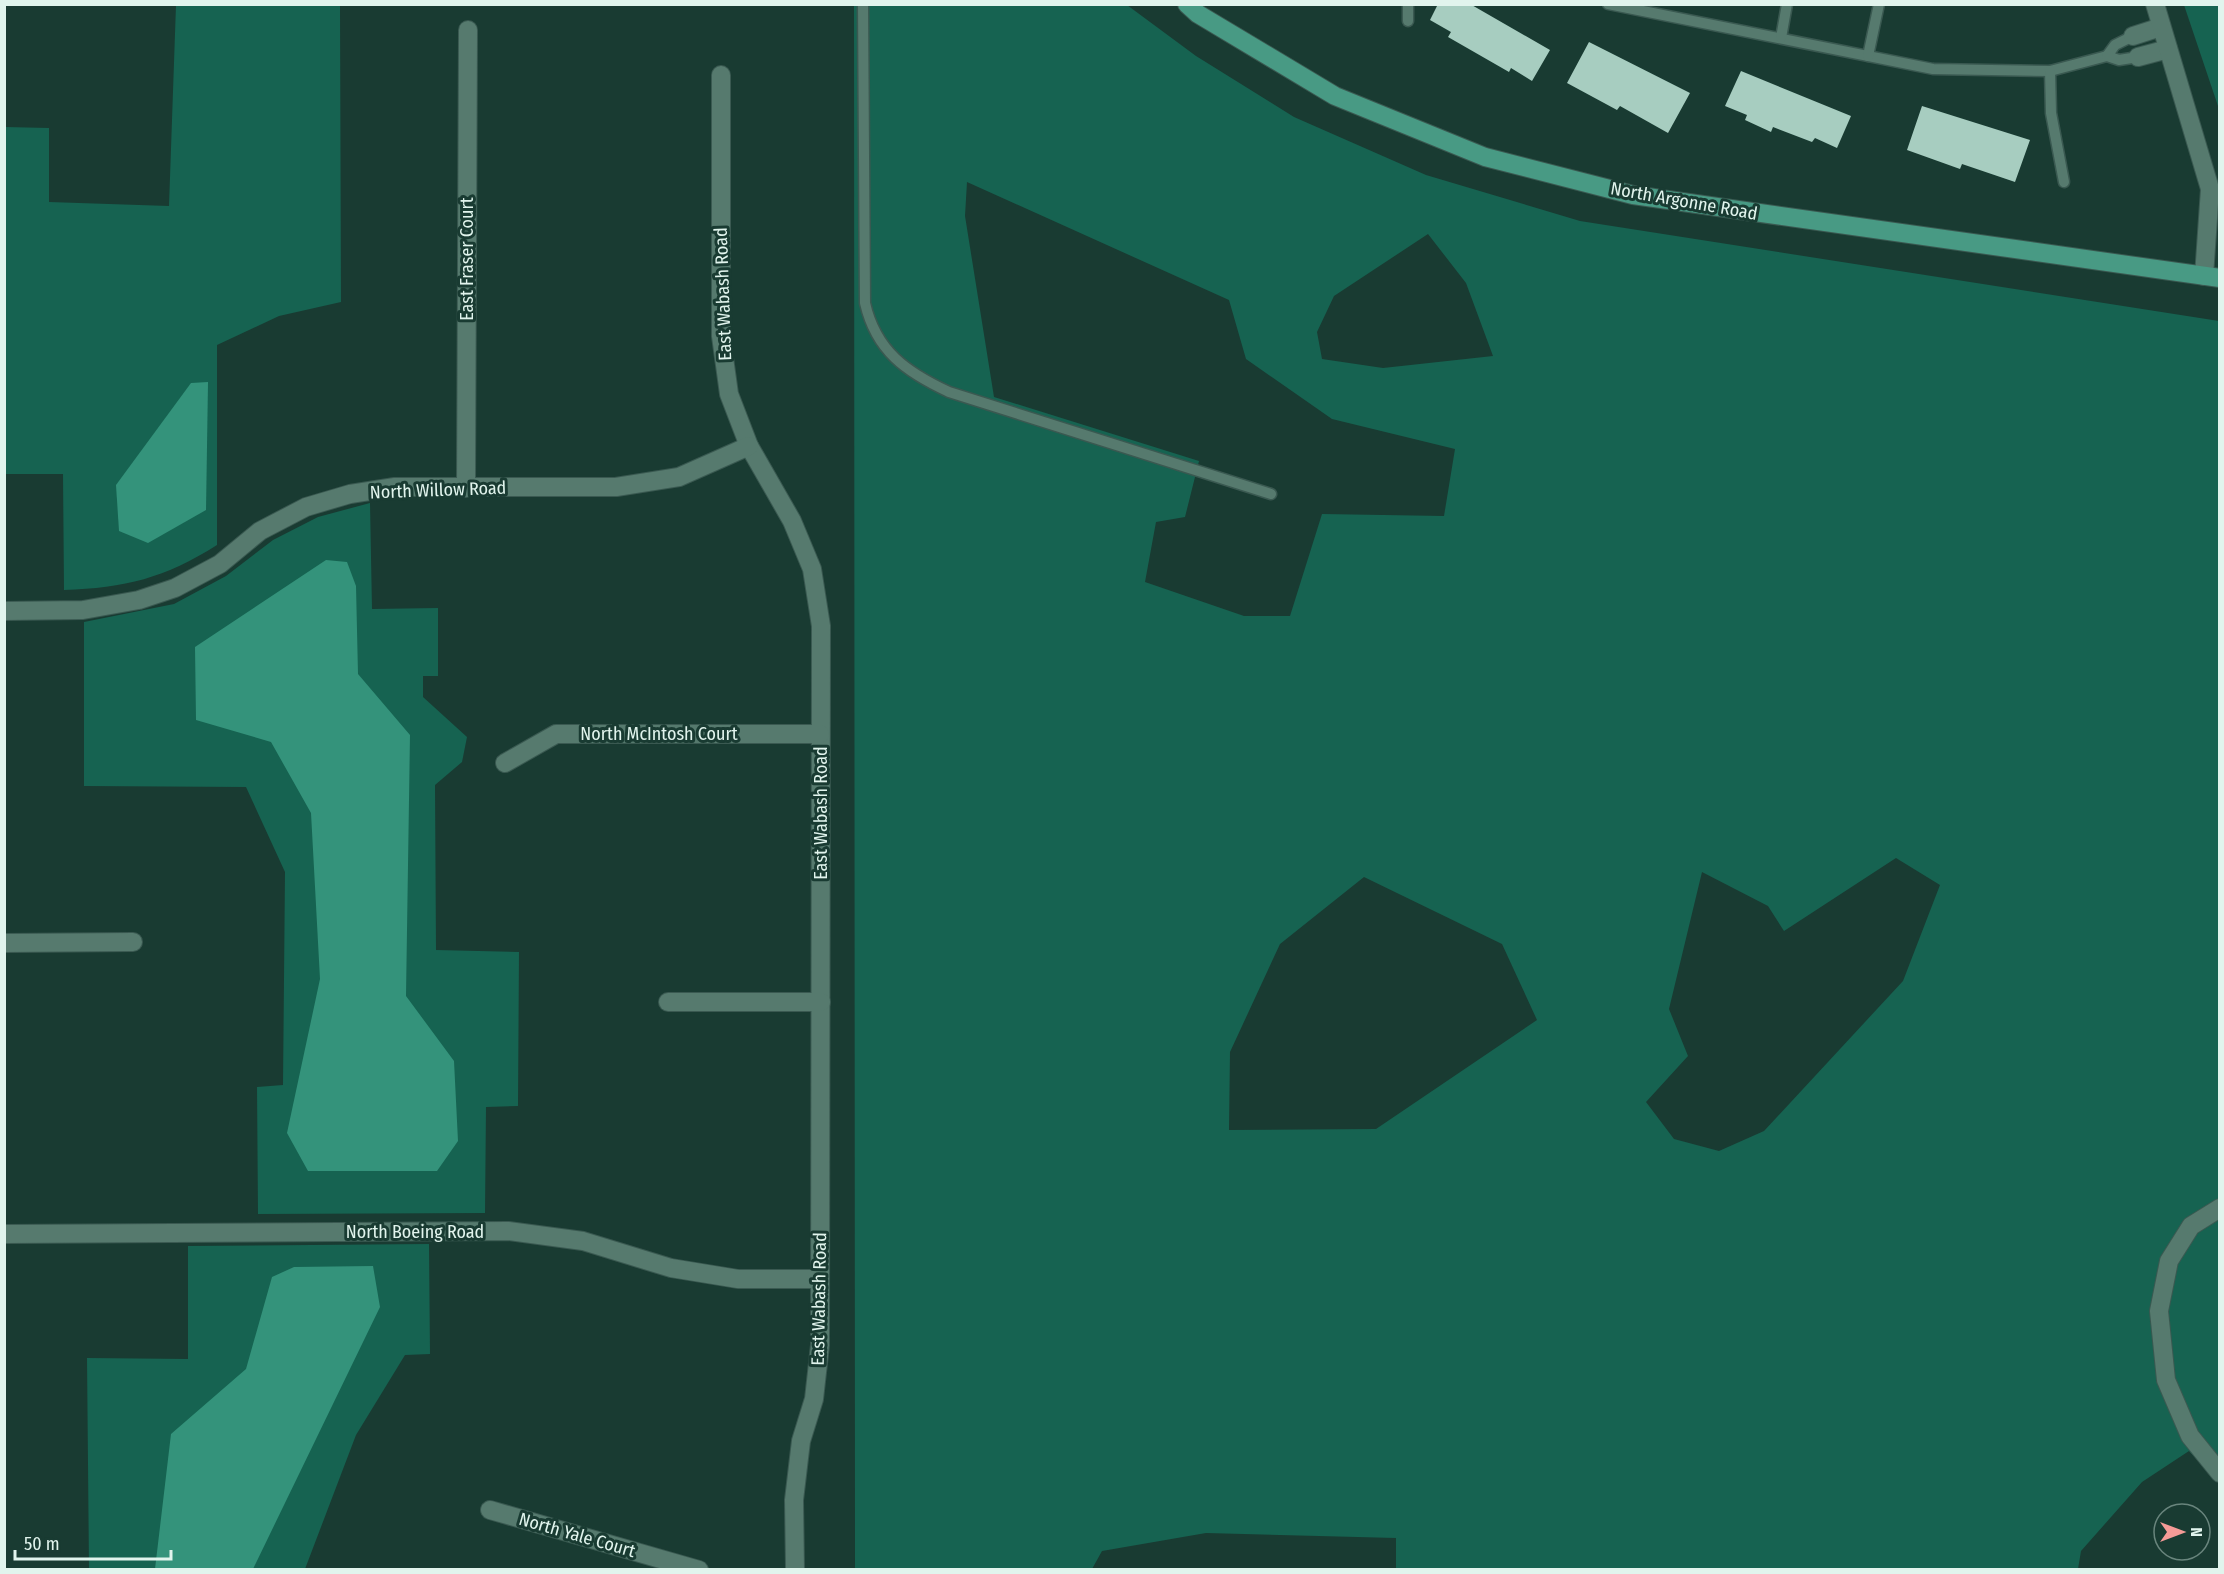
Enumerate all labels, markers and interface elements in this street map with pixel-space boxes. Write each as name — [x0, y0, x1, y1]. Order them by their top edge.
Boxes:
street label: North Argonne Road — [1609, 177, 1759, 225]
street label: East Fraser Court — [456, 197, 478, 321]
street label: East Wabash Road — [710, 227, 736, 361]
street label: North Willow Road — [369, 477, 507, 503]
street label: North McIntosh Court — [580, 723, 738, 745]
street label: East Wabash Road — [810, 746, 832, 880]
street label: North Boeing Road — [346, 1221, 484, 1243]
street label: East Wabash Road — [807, 1232, 831, 1366]
north arrow — [2152, 1502, 2212, 1562]
street label: North Yale Court — [516, 1508, 638, 1562]
scale bar — [15, 1523, 171, 1561]
text: N — [2187, 1527, 2206, 1537]
text: 50 m — [24, 1533, 60, 1555]

